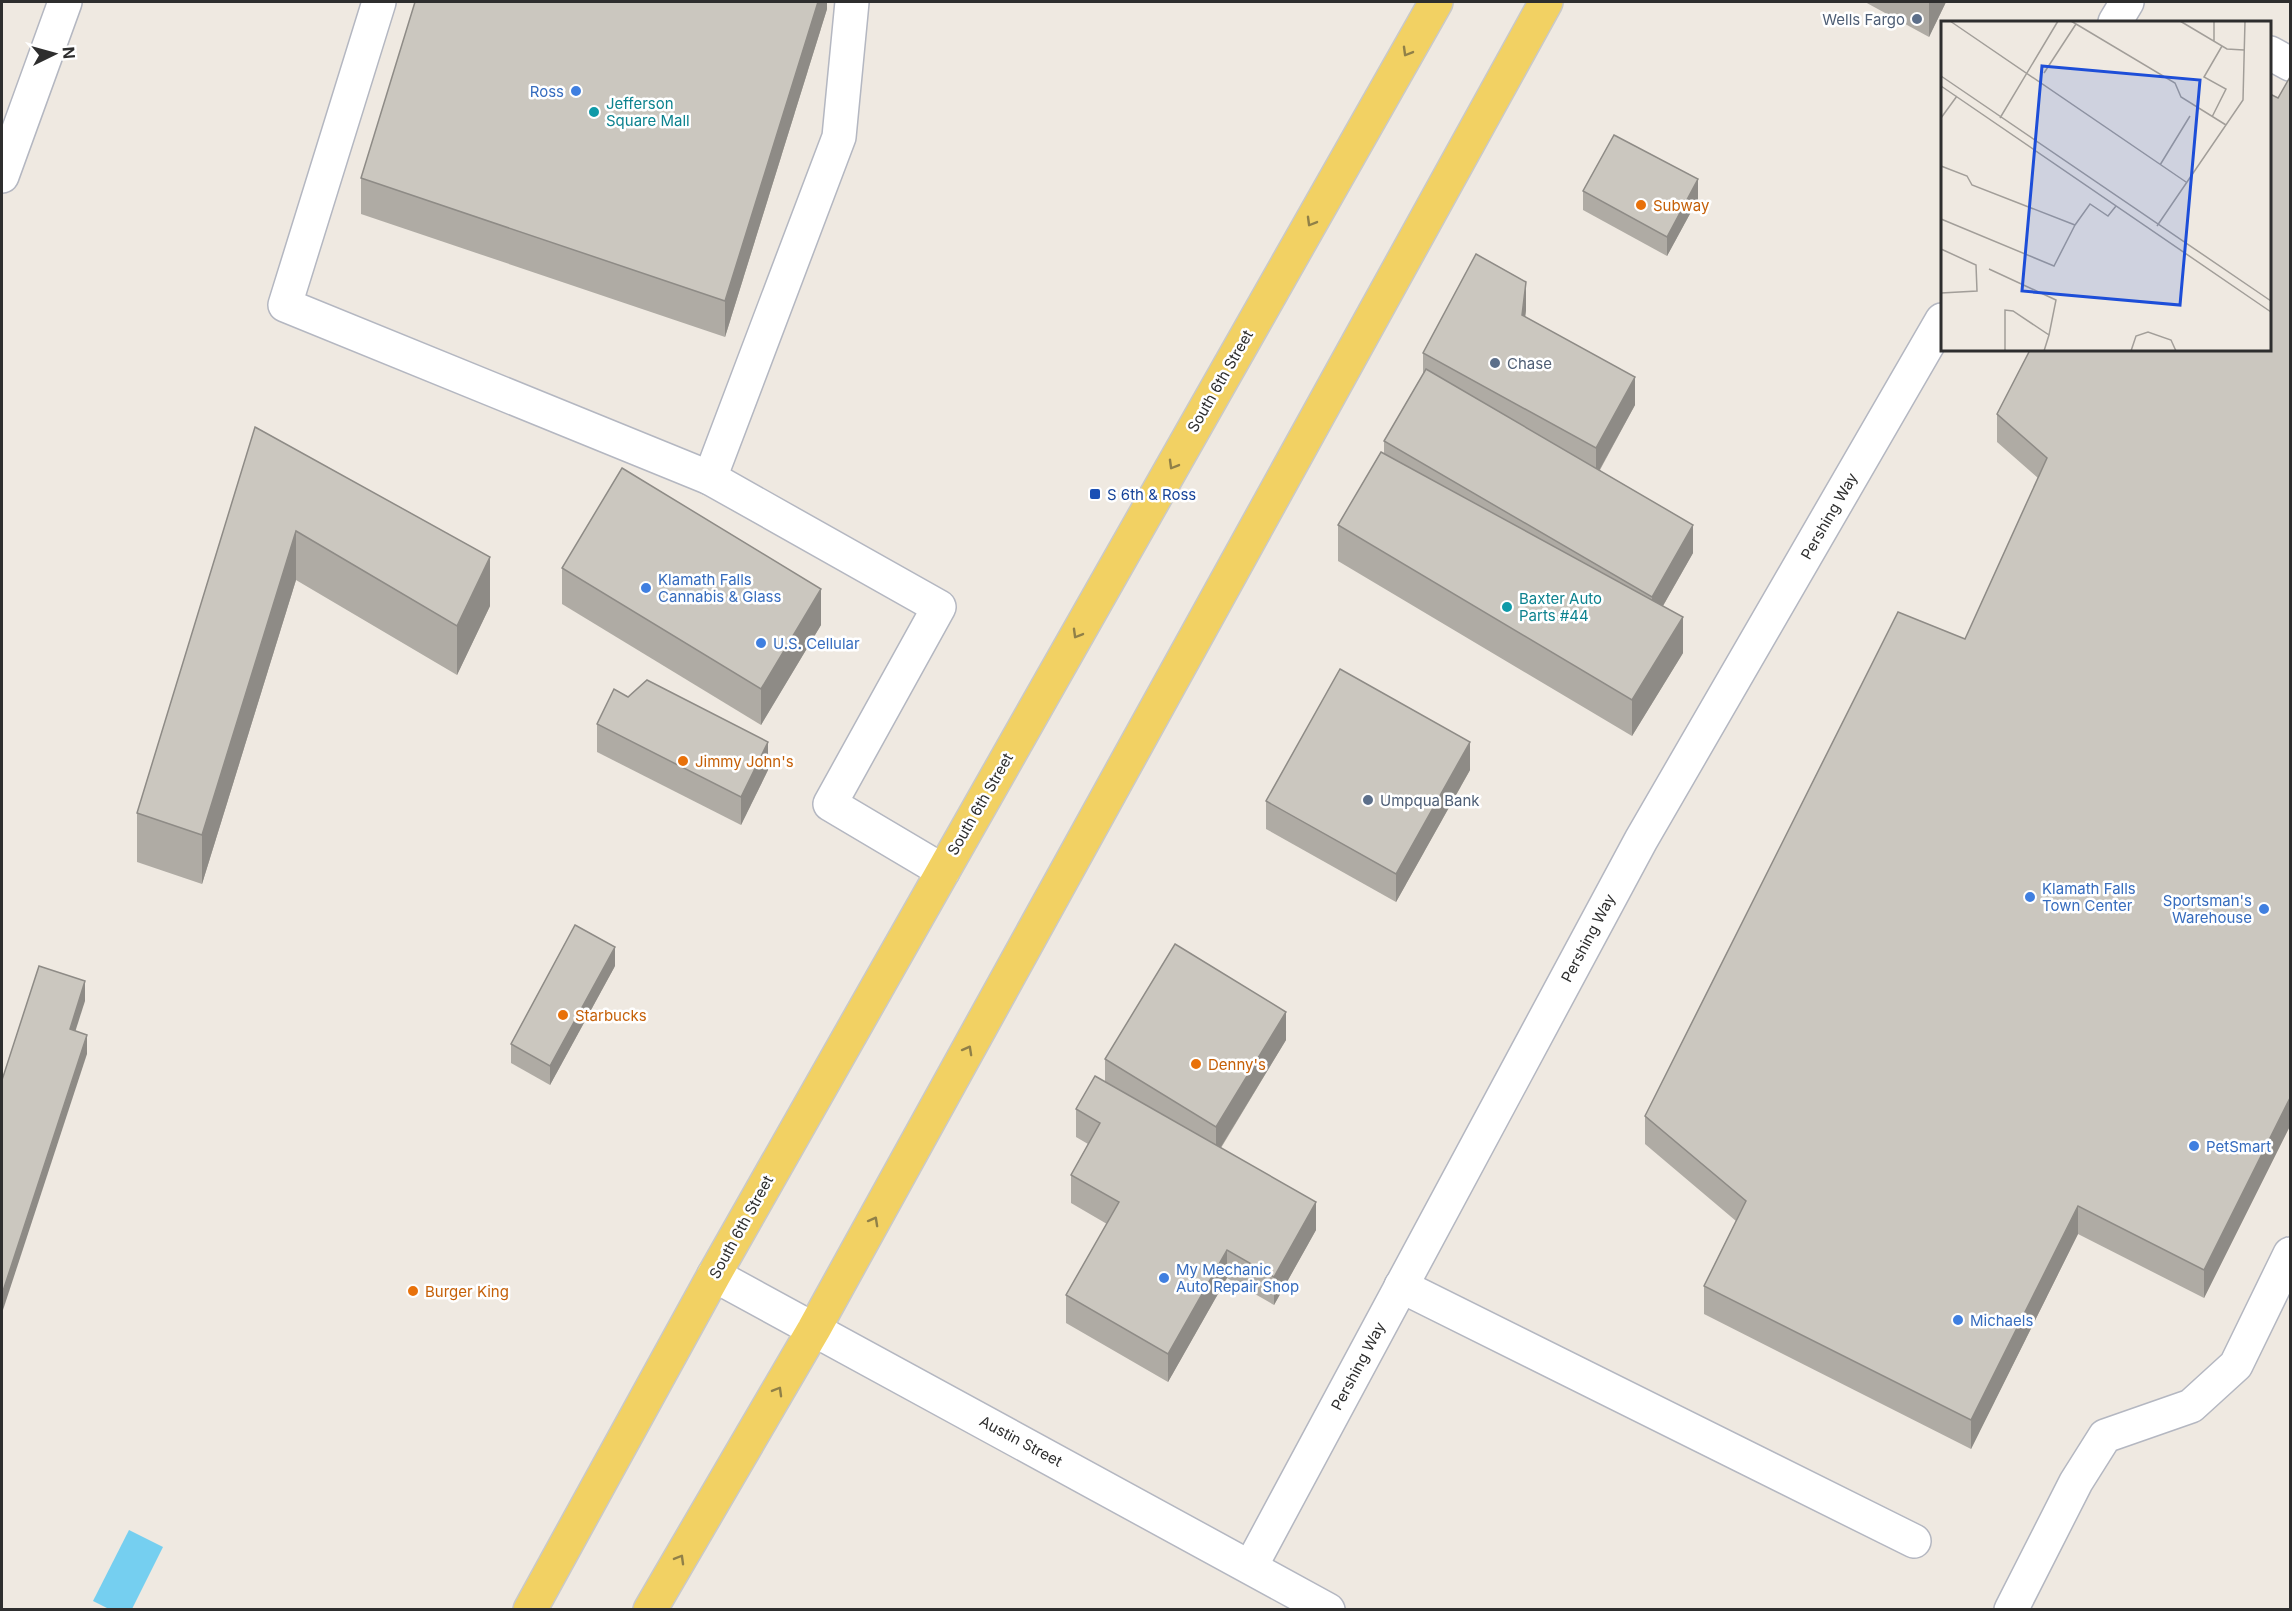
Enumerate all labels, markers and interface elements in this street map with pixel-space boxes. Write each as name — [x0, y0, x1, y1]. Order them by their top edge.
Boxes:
place label: Wells Fargo — [1822, 10, 1905, 29]
marker: Wells Fargo — [1910, 12, 1924, 26]
inset map — [1941, 21, 2271, 351]
north arrow — [24, 24, 84, 84]
text: N — [58, 46, 79, 60]
one-way arrow — [1403, 46, 1414, 57]
place label: Ross — [530, 82, 564, 101]
marker: Ross — [569, 84, 583, 98]
place label: Jefferson Square Mall — [606, 94, 690, 130]
marker: Jefferson Square Mall — [587, 105, 601, 119]
place label: Subway — [1653, 196, 1710, 215]
marker: Subway — [1634, 198, 1648, 212]
one-way arrow — [1306, 216, 1318, 226]
street label: South 6th Street — [1183, 326, 1257, 436]
place label: Chase — [1507, 354, 1552, 373]
marker: Chase — [1488, 356, 1502, 370]
one-way arrow — [1169, 458, 1180, 469]
street label: Pershing Way — [1796, 469, 1862, 563]
place label: S 6th & Ross — [1107, 485, 1196, 504]
marker: S 6th & Ross — [1088, 487, 1102, 501]
place label: Klamath Falls Cannabis & Glass — [658, 570, 782, 606]
marker: Klamath Falls Cannabis & Glass — [639, 581, 653, 595]
place label: Baxter Auto Parts #44 — [1519, 589, 1602, 625]
marker: Baxter Auto Parts #44 — [1500, 600, 1514, 614]
one-way arrow — [1073, 628, 1084, 638]
place label: U.S. Cellular — [773, 634, 860, 653]
marker: U.S. Cellular — [754, 636, 768, 650]
street label: South 6th Street — [943, 749, 1017, 859]
place label: Jimmy John's — [695, 752, 794, 771]
marker: Jimmy John's — [676, 754, 690, 768]
place label: Umpqua Bank — [1380, 791, 1480, 810]
marker: Umpqua Bank — [1361, 793, 1375, 807]
place label: Klamath Falls Town Center — [2042, 879, 2136, 915]
street label: Pershing Way — [1557, 890, 1619, 985]
marker: Klamath Falls Town Center — [2023, 890, 2037, 904]
place label: Sportsman's Warehouse — [2163, 891, 2252, 927]
marker: Sportsman's Warehouse — [2257, 902, 2271, 916]
place label: Starbucks — [575, 1006, 647, 1025]
marker: Starbucks — [556, 1008, 570, 1022]
one-way arrow — [961, 1046, 972, 1056]
place label: Denny's — [1208, 1055, 1266, 1074]
marker: Denny's — [1189, 1057, 1203, 1071]
place label: PetSmart — [2206, 1137, 2271, 1156]
marker: PetSmart — [2187, 1139, 2201, 1153]
street label: South 6th Street — [705, 1172, 777, 1282]
one-way arrow — [867, 1217, 878, 1227]
place label: My Mechanic Auto Repair Shop — [1176, 1260, 1299, 1296]
marker: My Mechanic Auto Repair Shop — [1157, 1271, 1171, 1285]
place label: Burger King — [425, 1282, 509, 1301]
marker: Burger King — [406, 1284, 420, 1298]
place label: Michaels — [1970, 1311, 2033, 1330]
marker: Michaels — [1951, 1313, 1965, 1327]
street label: Pershing Way — [1327, 1318, 1389, 1413]
one-way arrow — [771, 1387, 783, 1397]
street label: Austin Street — [976, 1411, 1066, 1471]
one-way arrow — [673, 1555, 684, 1565]

